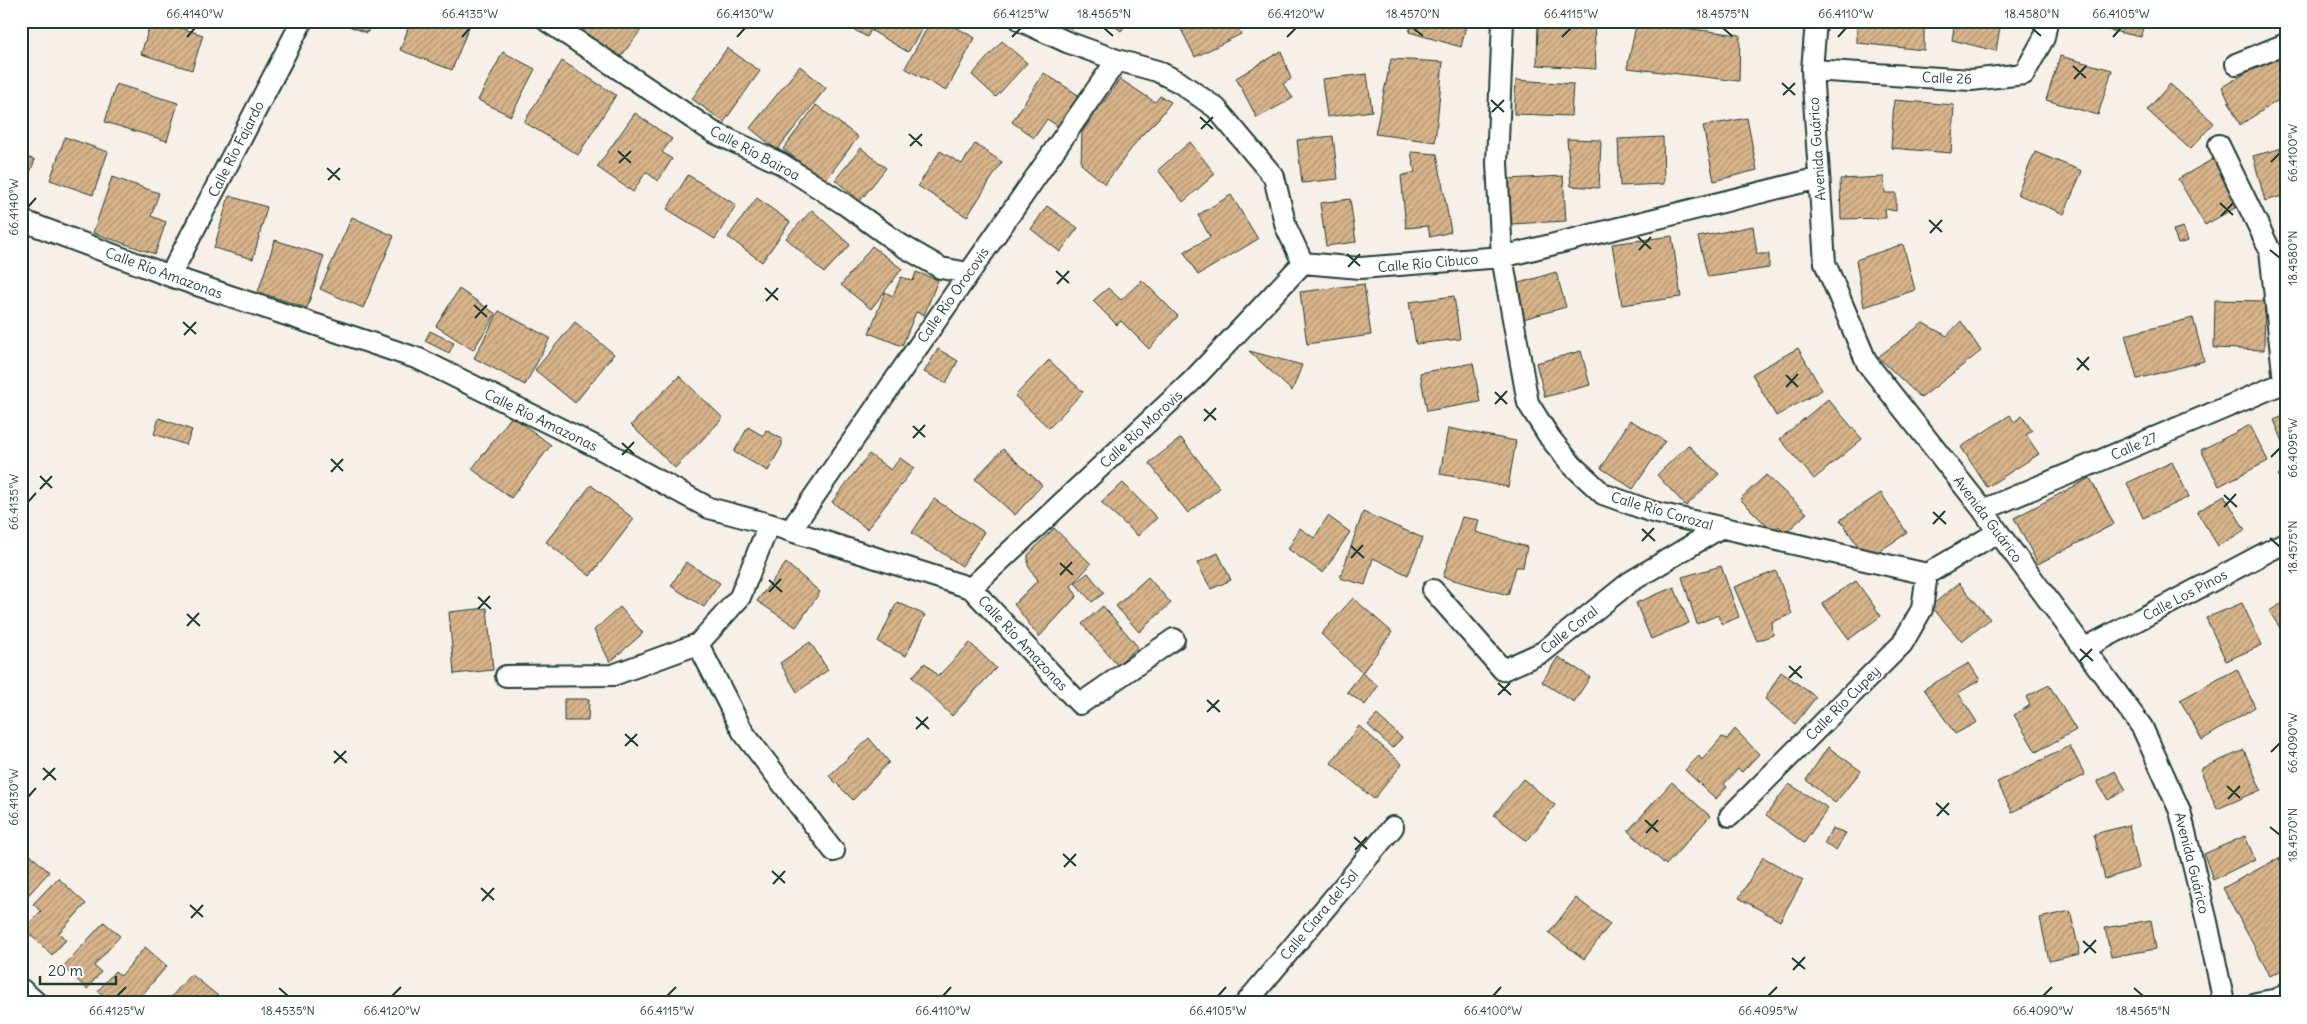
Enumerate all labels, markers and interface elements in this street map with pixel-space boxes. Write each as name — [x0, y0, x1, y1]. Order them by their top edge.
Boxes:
text: 66.4140°W — [166, 6, 224, 21]
text: 66.4135°W — [442, 6, 498, 21]
text: 66.4130°W — [716, 6, 774, 21]
text: 66.4125°W — [993, 6, 1049, 21]
text: 18.4565°N — [1077, 6, 1131, 21]
text: 66.4120°W — [1267, 6, 1325, 21]
text: 18.4570°N — [1386, 6, 1440, 21]
text: 66.4115°W — [1544, 6, 1598, 21]
text: 18.4575°N — [1697, 6, 1749, 21]
text: 66.4110°W — [1818, 6, 1874, 21]
text: 18.4580°N — [2005, 6, 2059, 21]
text: 66.4105°W — [2092, 6, 2150, 21]
street label: Calle 26 — [1922, 68, 1972, 88]
street label: Avenida Guárico — [1804, 96, 1830, 201]
street label: Calle Río Fajardo — [204, 98, 268, 200]
street label: Calle Río Bairoa — [707, 122, 803, 184]
text: 66.4100°W — [2285, 124, 2300, 182]
text: 66.4140°W — [6, 178, 21, 236]
text: 18.4580°N — [2285, 231, 2300, 285]
street label: Calle Río Amazonas — [103, 243, 225, 303]
street label: Calle Río Orocovis — [913, 244, 993, 346]
street label: Calle Río Cibuco — [1377, 250, 1479, 276]
street label: Calle Río Amazonas — [481, 385, 601, 455]
street label: Calle Río Morovis — [1096, 386, 1186, 472]
text: 66.4095°W — [2285, 418, 2300, 478]
street label: Calle 27 — [2108, 428, 2160, 464]
street label: Avenida Guárico — [1950, 472, 2027, 566]
text: 66.4135°W — [6, 474, 21, 530]
street label: Calle Río Corozal — [1609, 488, 1715, 534]
text: 18.4575°N — [2285, 521, 2300, 573]
street label: Calle Los Pinos — [2140, 565, 2230, 625]
street label: Calle Río Amazonas — [974, 592, 1072, 694]
street label: Calle Coral — [1537, 602, 1601, 658]
street label: Calle Río Cupey — [1802, 662, 1884, 744]
text: 66.4090°W — [2285, 713, 2300, 773]
text: 66.4130°W — [6, 768, 21, 826]
text: 18.4570°N — [2285, 808, 2300, 862]
street label: Avenida Guárico — [2171, 810, 2213, 916]
street label: Calle Ciara del Sol — [1276, 866, 1362, 964]
scale bar — [40, 954, 116, 986]
text: 20 m — [48, 961, 83, 980]
text: 66.4125°W — [89, 1003, 145, 1018]
text: 18.4535°N — [261, 1003, 315, 1018]
text: 66.4120°W — [363, 1003, 421, 1018]
text: 66.4115°W — [640, 1003, 694, 1018]
text: 66.4110°W — [915, 1003, 971, 1018]
text: 66.4105°W — [1189, 1003, 1247, 1018]
text: 66.4100°W — [1464, 1003, 1522, 1018]
text: 66.4095°W — [1738, 1003, 1798, 1018]
text: 66.4090°W — [2013, 1003, 2073, 1018]
text: 18.4565°N — [2116, 1003, 2170, 1018]

